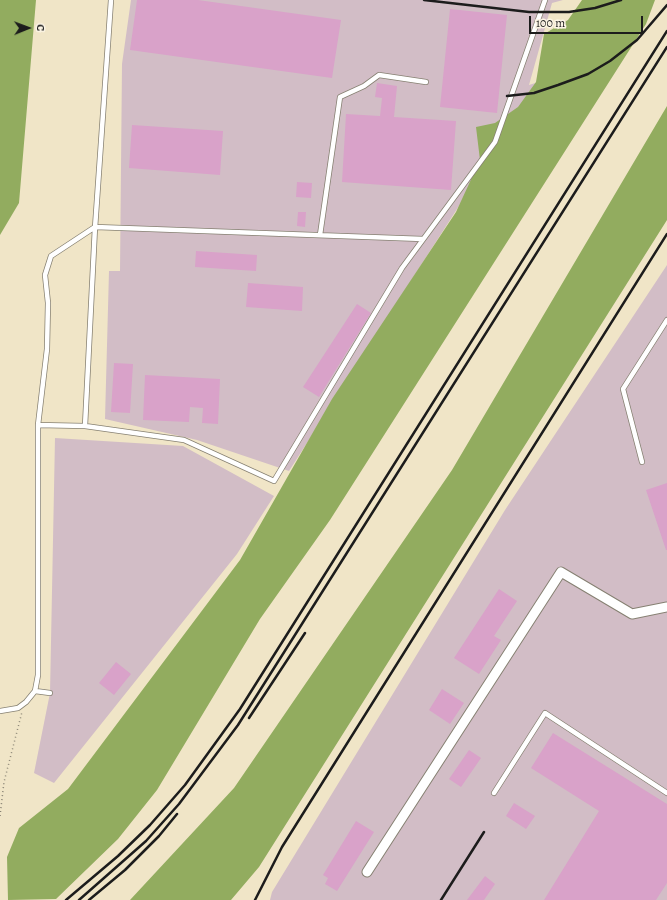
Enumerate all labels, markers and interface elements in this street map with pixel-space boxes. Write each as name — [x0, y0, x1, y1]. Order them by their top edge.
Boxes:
north arrow — [8, 8, 48, 48]
scale bar — [531, 8, 645, 34]
text: 100 m — [536, 15, 565, 31]
text: С — [33, 24, 48, 31]

